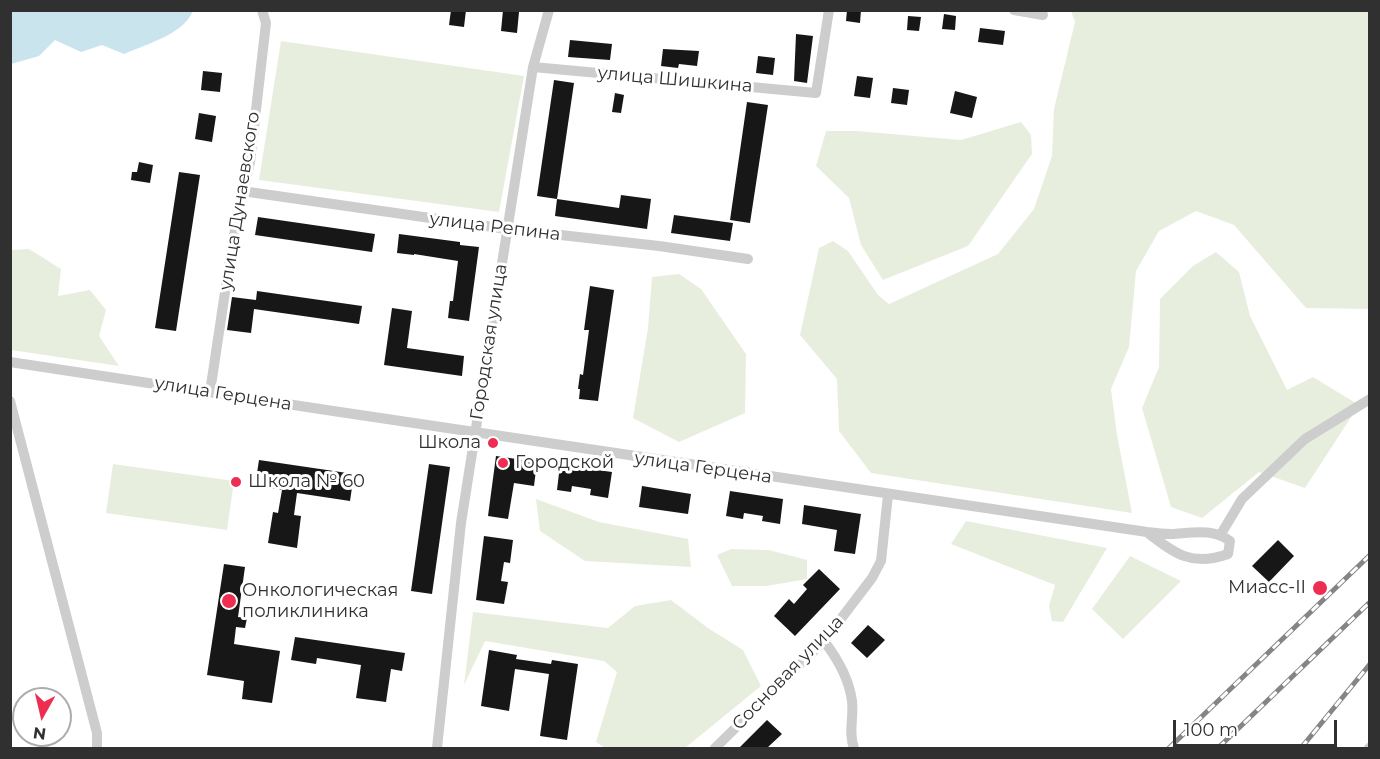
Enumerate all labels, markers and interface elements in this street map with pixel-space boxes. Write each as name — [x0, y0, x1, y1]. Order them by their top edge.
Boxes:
street label: улица Шишкина — [597, 62, 753, 98]
street label: улица Дунаевского — [215, 110, 265, 292]
street label: улица Репина — [428, 208, 562, 246]
street label: Городская улица — [466, 262, 512, 422]
street label: улица Герцена — [153, 372, 293, 416]
place label: Школа — [418, 432, 481, 454]
marker: Школа — [486, 436, 500, 450]
street label: улица Герцена — [633, 448, 773, 488]
place label: Городской — [515, 452, 614, 474]
marker: Городской — [496, 456, 510, 470]
place label: Школа № 60 — [248, 471, 365, 493]
marker: Школа № 60 — [229, 475, 243, 489]
place label: Миасс-II — [1228, 577, 1306, 599]
marker: Миасс-II — [1311, 579, 1329, 597]
place label: Онкологическая поликлиника — [242, 580, 398, 622]
marker: Онкологическая поликлиника — [220, 592, 238, 610]
street label: Сосновая улица — [728, 611, 848, 735]
north arrow — [12, 687, 72, 747]
scale bar — [1176, 708, 1340, 746]
text: 100 m — [1184, 719, 1238, 741]
text: N — [32, 723, 47, 744]

